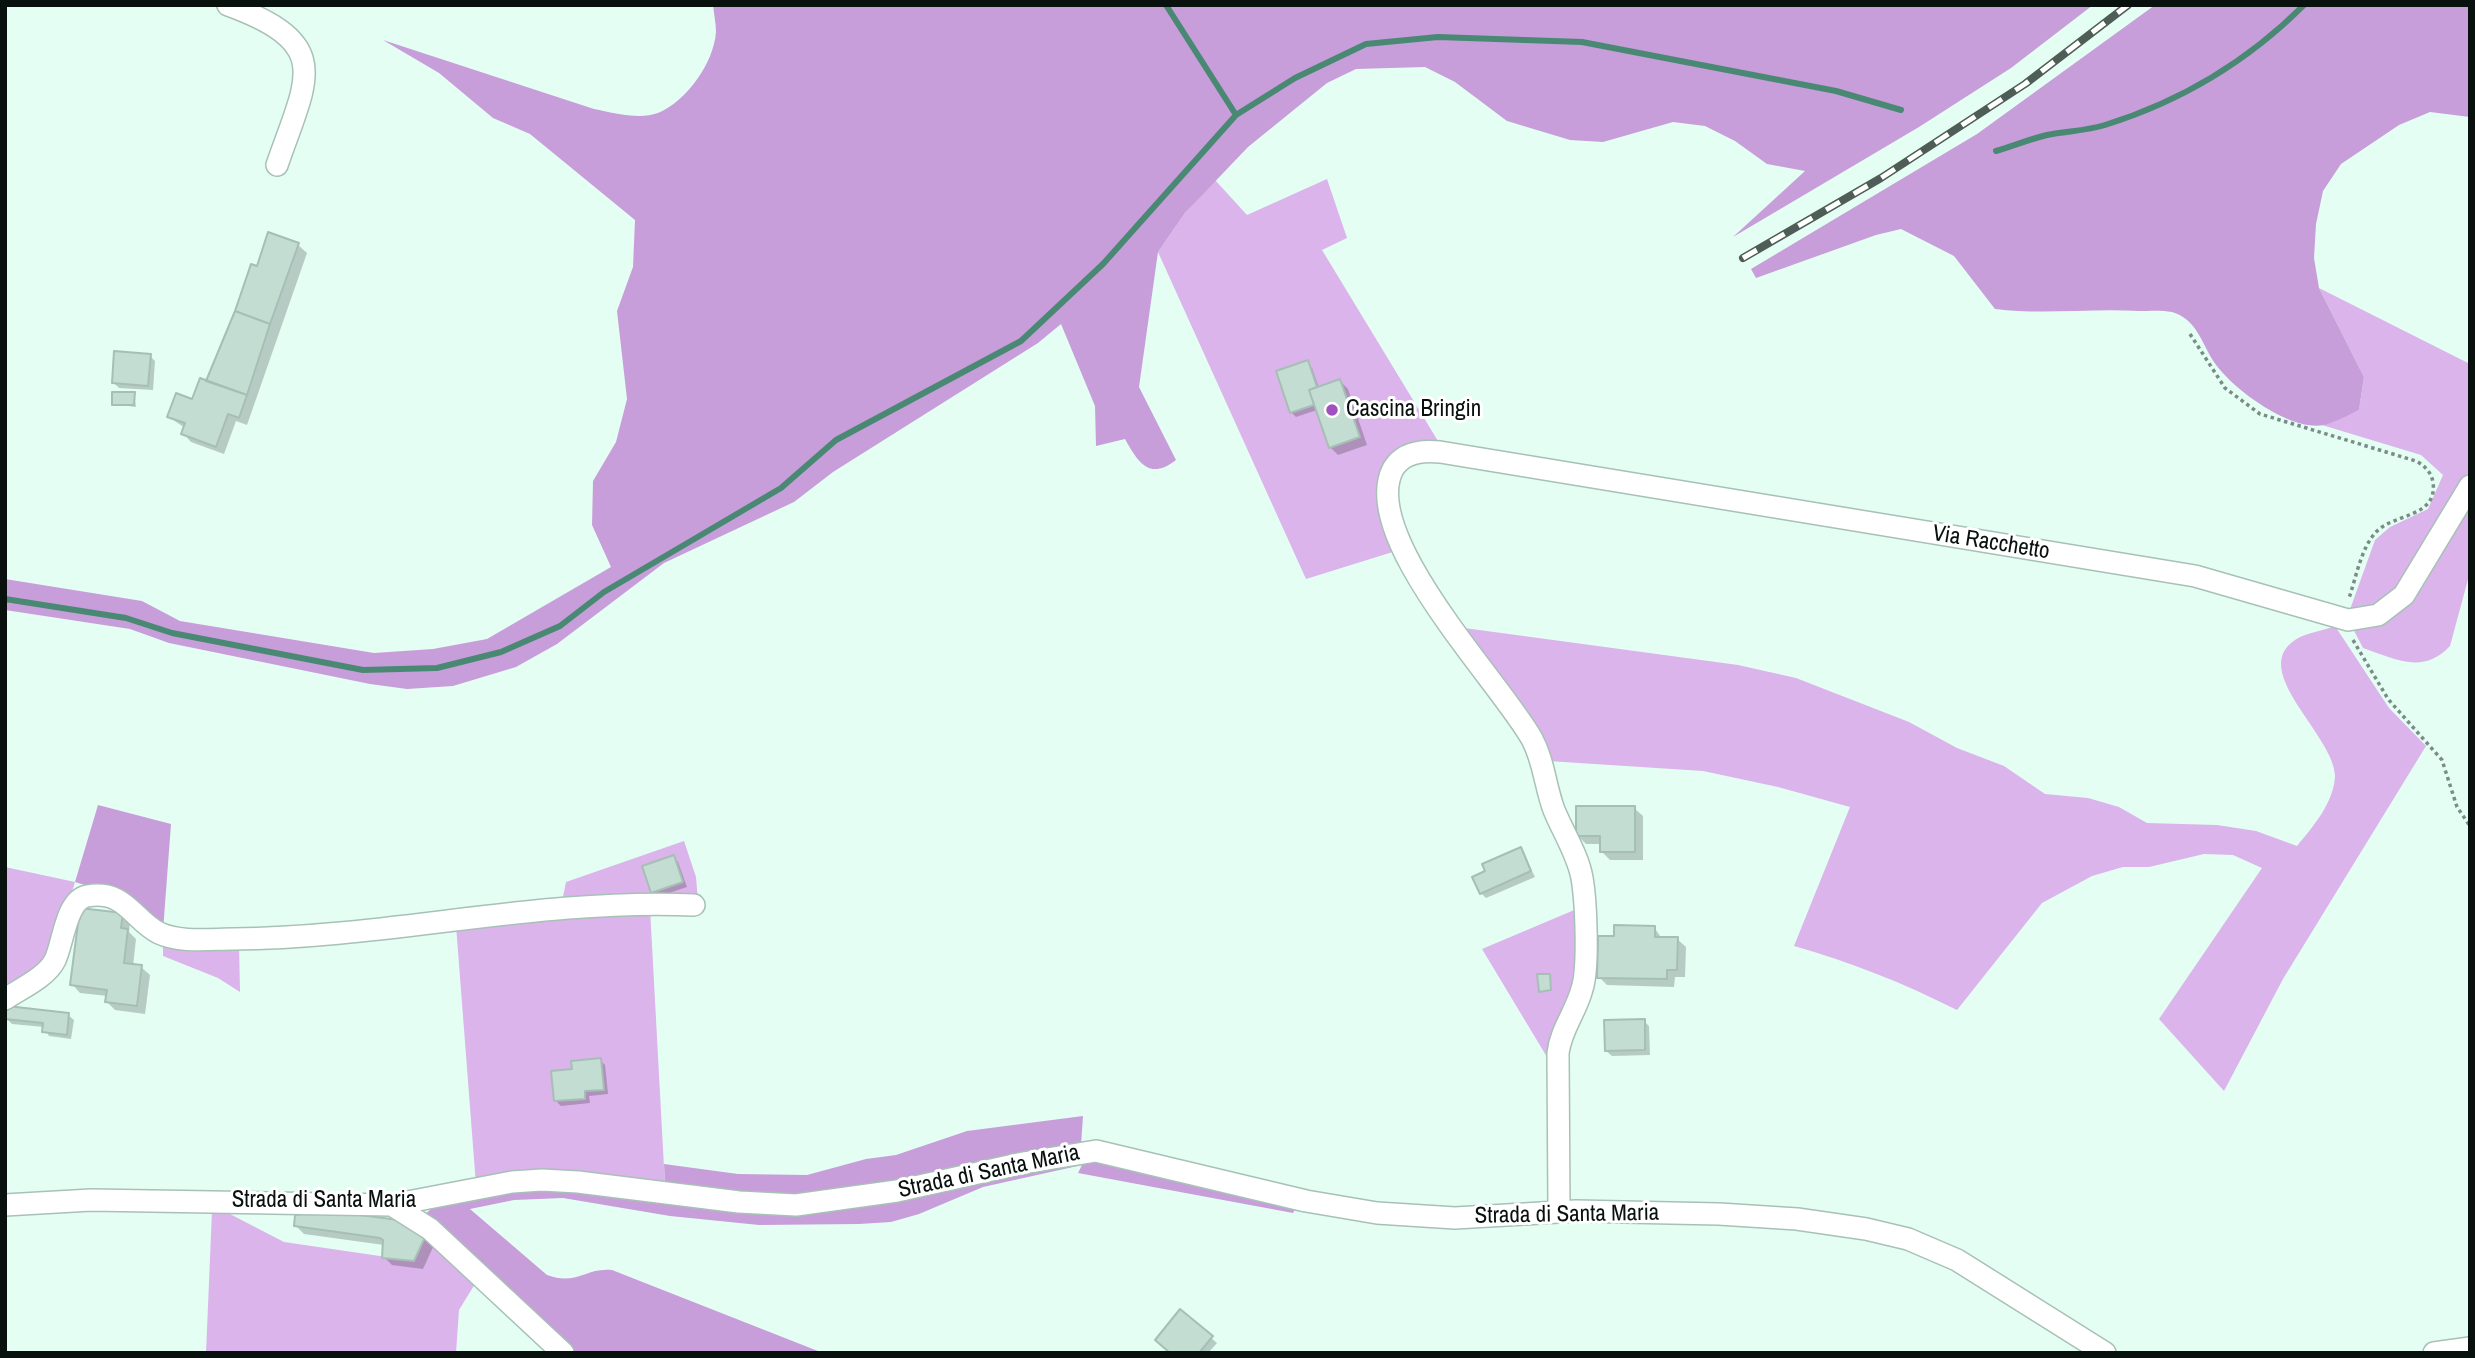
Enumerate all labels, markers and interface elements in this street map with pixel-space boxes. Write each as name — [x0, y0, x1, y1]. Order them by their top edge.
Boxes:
place label: Cascina Bringin — [1346, 396, 1481, 424]
marker: Cascina Bringin — [1324, 402, 1340, 418]
street label: Via Racchetto — [1930, 520, 2052, 566]
street label: Strada di Santa Maria — [896, 1139, 1082, 1205]
street label: Strada di Santa Maria — [232, 1187, 416, 1215]
street label: Strada di Santa Maria — [1475, 1200, 1659, 1230]

